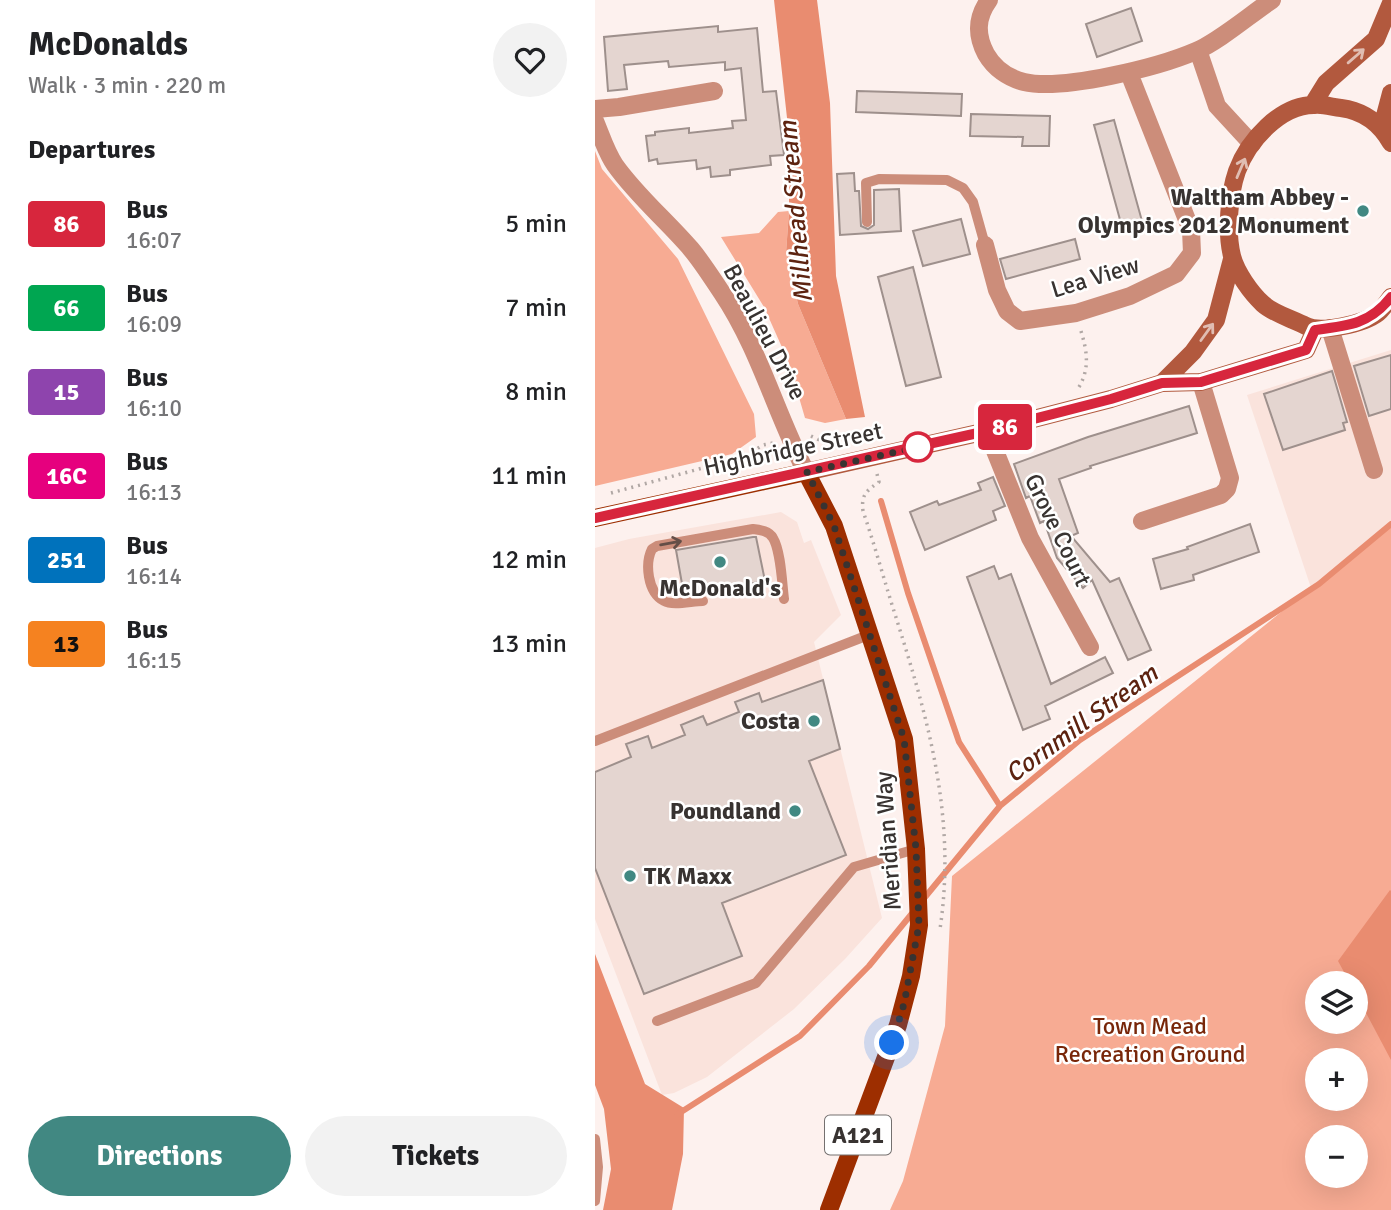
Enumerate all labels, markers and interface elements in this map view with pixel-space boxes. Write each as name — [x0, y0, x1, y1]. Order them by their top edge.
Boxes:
button: heart — [493, 23, 567, 97]
text: McDonalds — [28, 24, 188, 65]
one-way arrow — [1347, 48, 1364, 65]
text: Walk · 3 min · 220 m — [28, 71, 226, 100]
water label: Millhead Stream — [772, 118, 820, 304]
text: Departures — [28, 134, 155, 166]
one-way arrow — [1235, 158, 1248, 179]
place label: Waltham Abbey - Olympics 2012 Monument — [1078, 182, 1349, 240]
text: Bus — [126, 194, 168, 226]
marker: Waltham Abbey - Olympics 2012 Monument — [1355, 203, 1371, 219]
text: 5 min — [505, 208, 567, 240]
text: 86 — [54, 209, 79, 239]
text: 16:07 — [126, 226, 182, 255]
street label: Lea View — [1047, 249, 1143, 305]
street label: Beaulieu Drive — [717, 259, 813, 405]
text: Bus — [126, 278, 168, 310]
text: 7 min — [505, 292, 567, 324]
text: 66 — [54, 293, 79, 323]
text: 16:09 — [126, 310, 182, 339]
one-way arrow — [1200, 323, 1214, 342]
text: Bus — [126, 362, 168, 394]
text: 8 min — [505, 376, 567, 408]
text: 15 — [54, 377, 79, 407]
text: 16:10 — [126, 394, 182, 423]
line badge: 86 — [973, 404, 1037, 450]
text: 86 — [992, 412, 1018, 442]
street label: Highbridge Street — [701, 415, 885, 483]
unlabelled marker — [903, 432, 933, 462]
text: Bus — [126, 446, 168, 478]
text: 11 min — [491, 460, 567, 492]
text: 16C — [46, 461, 87, 491]
street label: Grove Court — [1018, 469, 1098, 591]
text: 16:13 — [126, 478, 182, 507]
text: Bus — [126, 530, 168, 562]
one-way arrow — [659, 536, 682, 550]
text: 12 min — [491, 544, 567, 576]
text: 251 — [47, 545, 86, 575]
marker: McDonald's — [712, 554, 728, 570]
text: 16:14 — [126, 562, 182, 591]
place label: McDonald's — [659, 573, 781, 603]
text: Bus — [126, 614, 168, 646]
text: 13 min — [491, 628, 567, 660]
text: 13 — [54, 629, 79, 659]
text: 16:15 — [126, 646, 182, 675]
water label: Cornmill Stream — [999, 657, 1165, 790]
place label: Costa — [741, 706, 800, 736]
marker: Costa — [806, 713, 822, 729]
street label: Meridian Way — [868, 770, 908, 912]
place label: Poundland — [670, 796, 781, 826]
marker: Poundland — [787, 803, 803, 819]
place label: TK Maxx — [644, 861, 732, 891]
marker: TK Maxx — [622, 868, 638, 884]
map controls — [1305, 971, 1368, 1188]
button: layers — [1305, 971, 1368, 1034]
park label: Town Mead Recreation Ground — [1055, 1011, 1245, 1069]
your location — [874, 1025, 909, 1060]
button: + — [1305, 1048, 1368, 1111]
button: Directions — [28, 1116, 291, 1196]
button: Tickets — [305, 1116, 567, 1196]
road number: A121 — [825, 1116, 891, 1154]
button: − — [1305, 1125, 1368, 1188]

